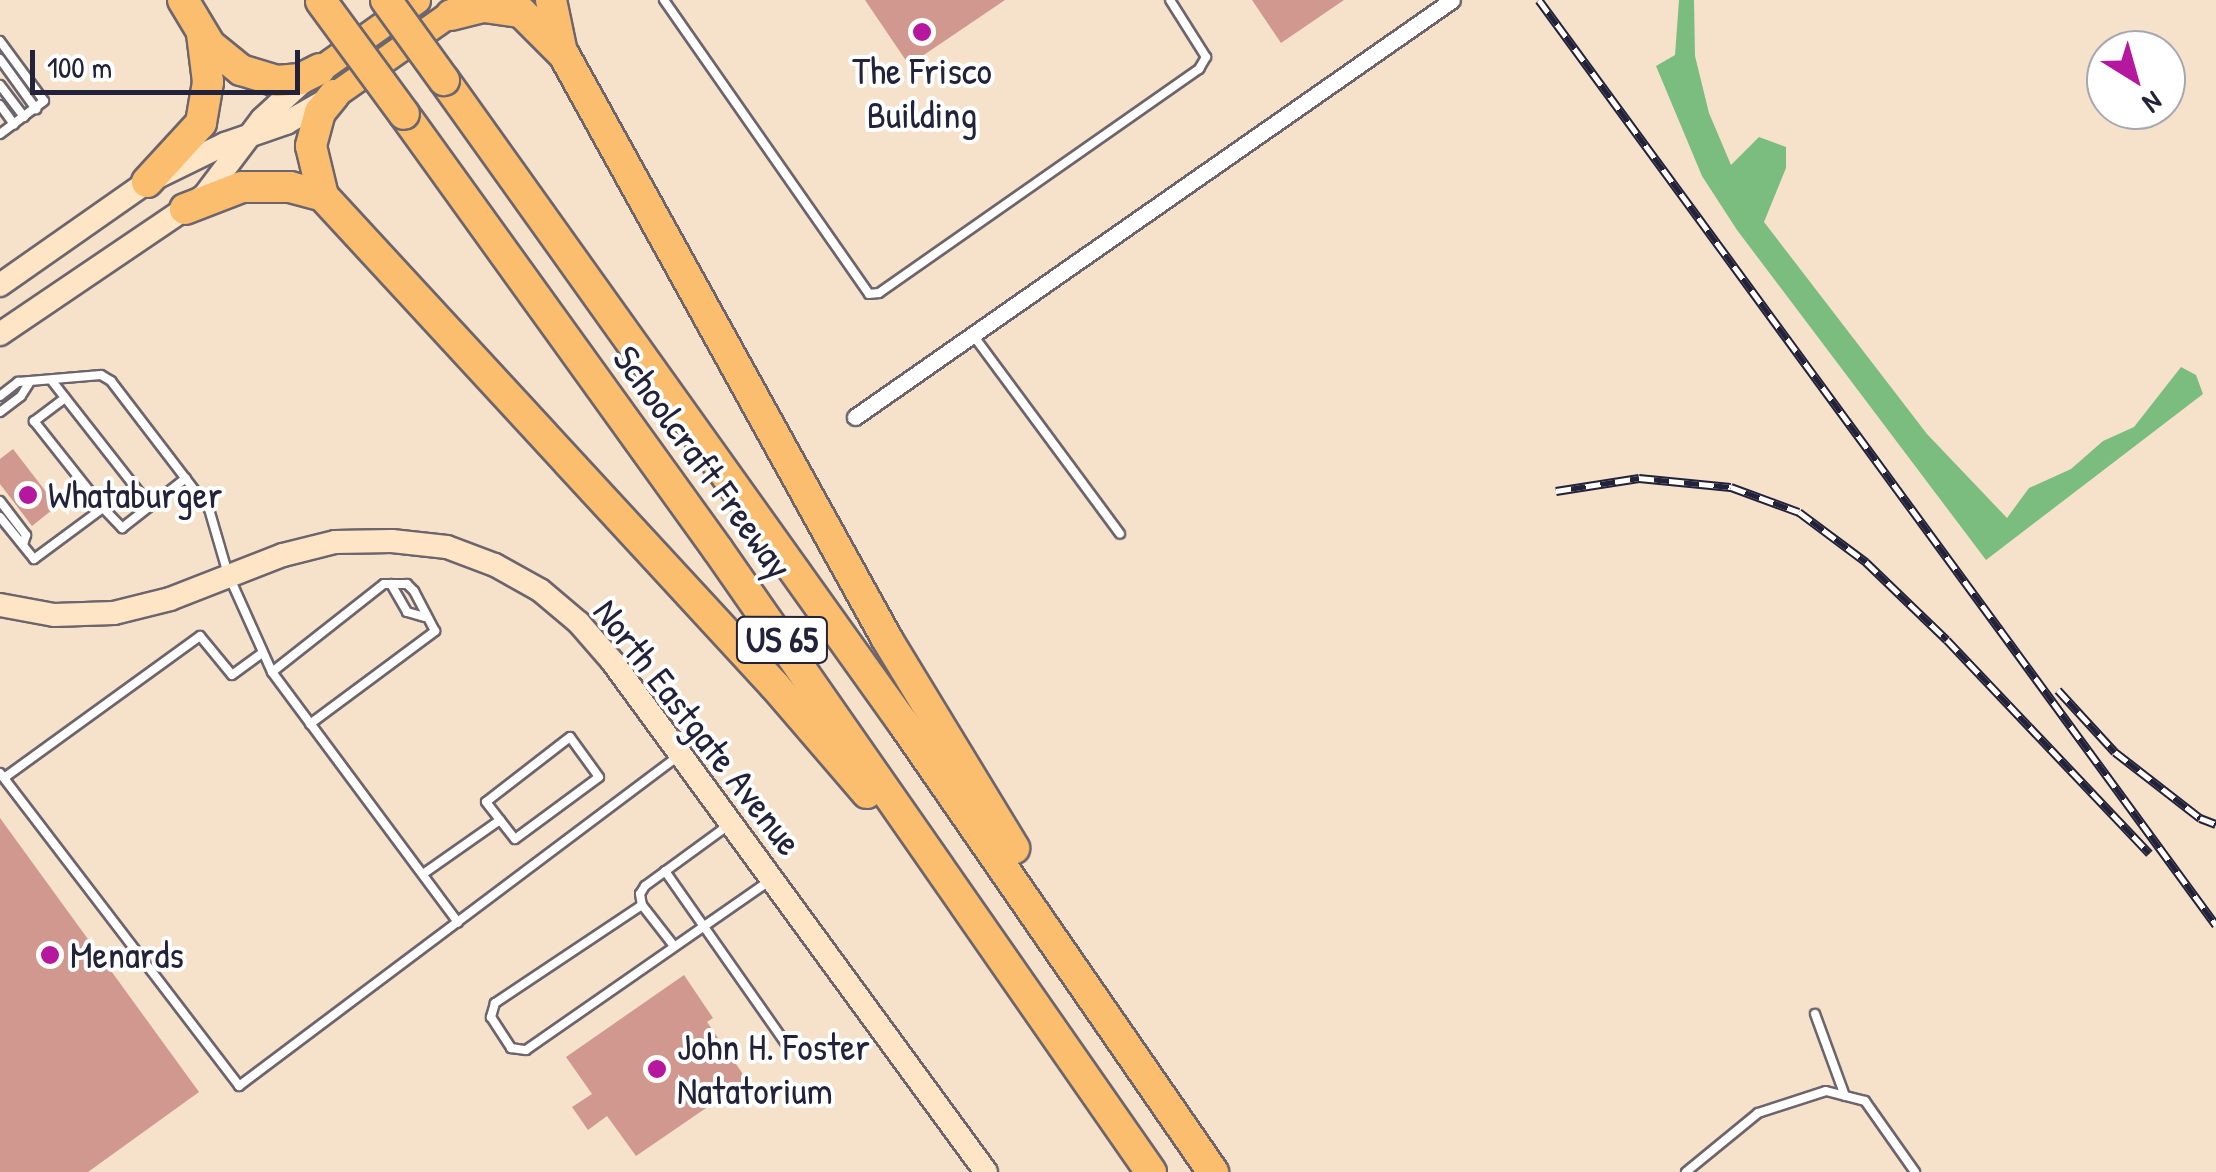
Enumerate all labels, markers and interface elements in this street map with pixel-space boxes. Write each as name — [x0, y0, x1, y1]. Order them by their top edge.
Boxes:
marker: The Frisco Building — [911, 21, 933, 43]
scale bar — [35, 30, 305, 92]
north arrow — [2086, 30, 2186, 130]
text: 100 m — [47, 47, 112, 87]
place label: The Frisco Building — [852, 48, 992, 137]
text: N — [2135, 83, 2170, 122]
street label: Schoolcraft Freeway — [603, 337, 803, 587]
place label: Whataburger — [48, 472, 222, 518]
marker: Whataburger — [17, 484, 39, 506]
street label: North Eastgate Avenue — [584, 590, 812, 864]
road number: US 65 — [734, 610, 830, 670]
place label: Menards — [70, 932, 184, 978]
marker: Menards — [39, 944, 61, 966]
place label: John H. Foster Natatorium — [677, 1024, 870, 1114]
marker: John H. Foster Natatorium — [646, 1058, 668, 1080]

